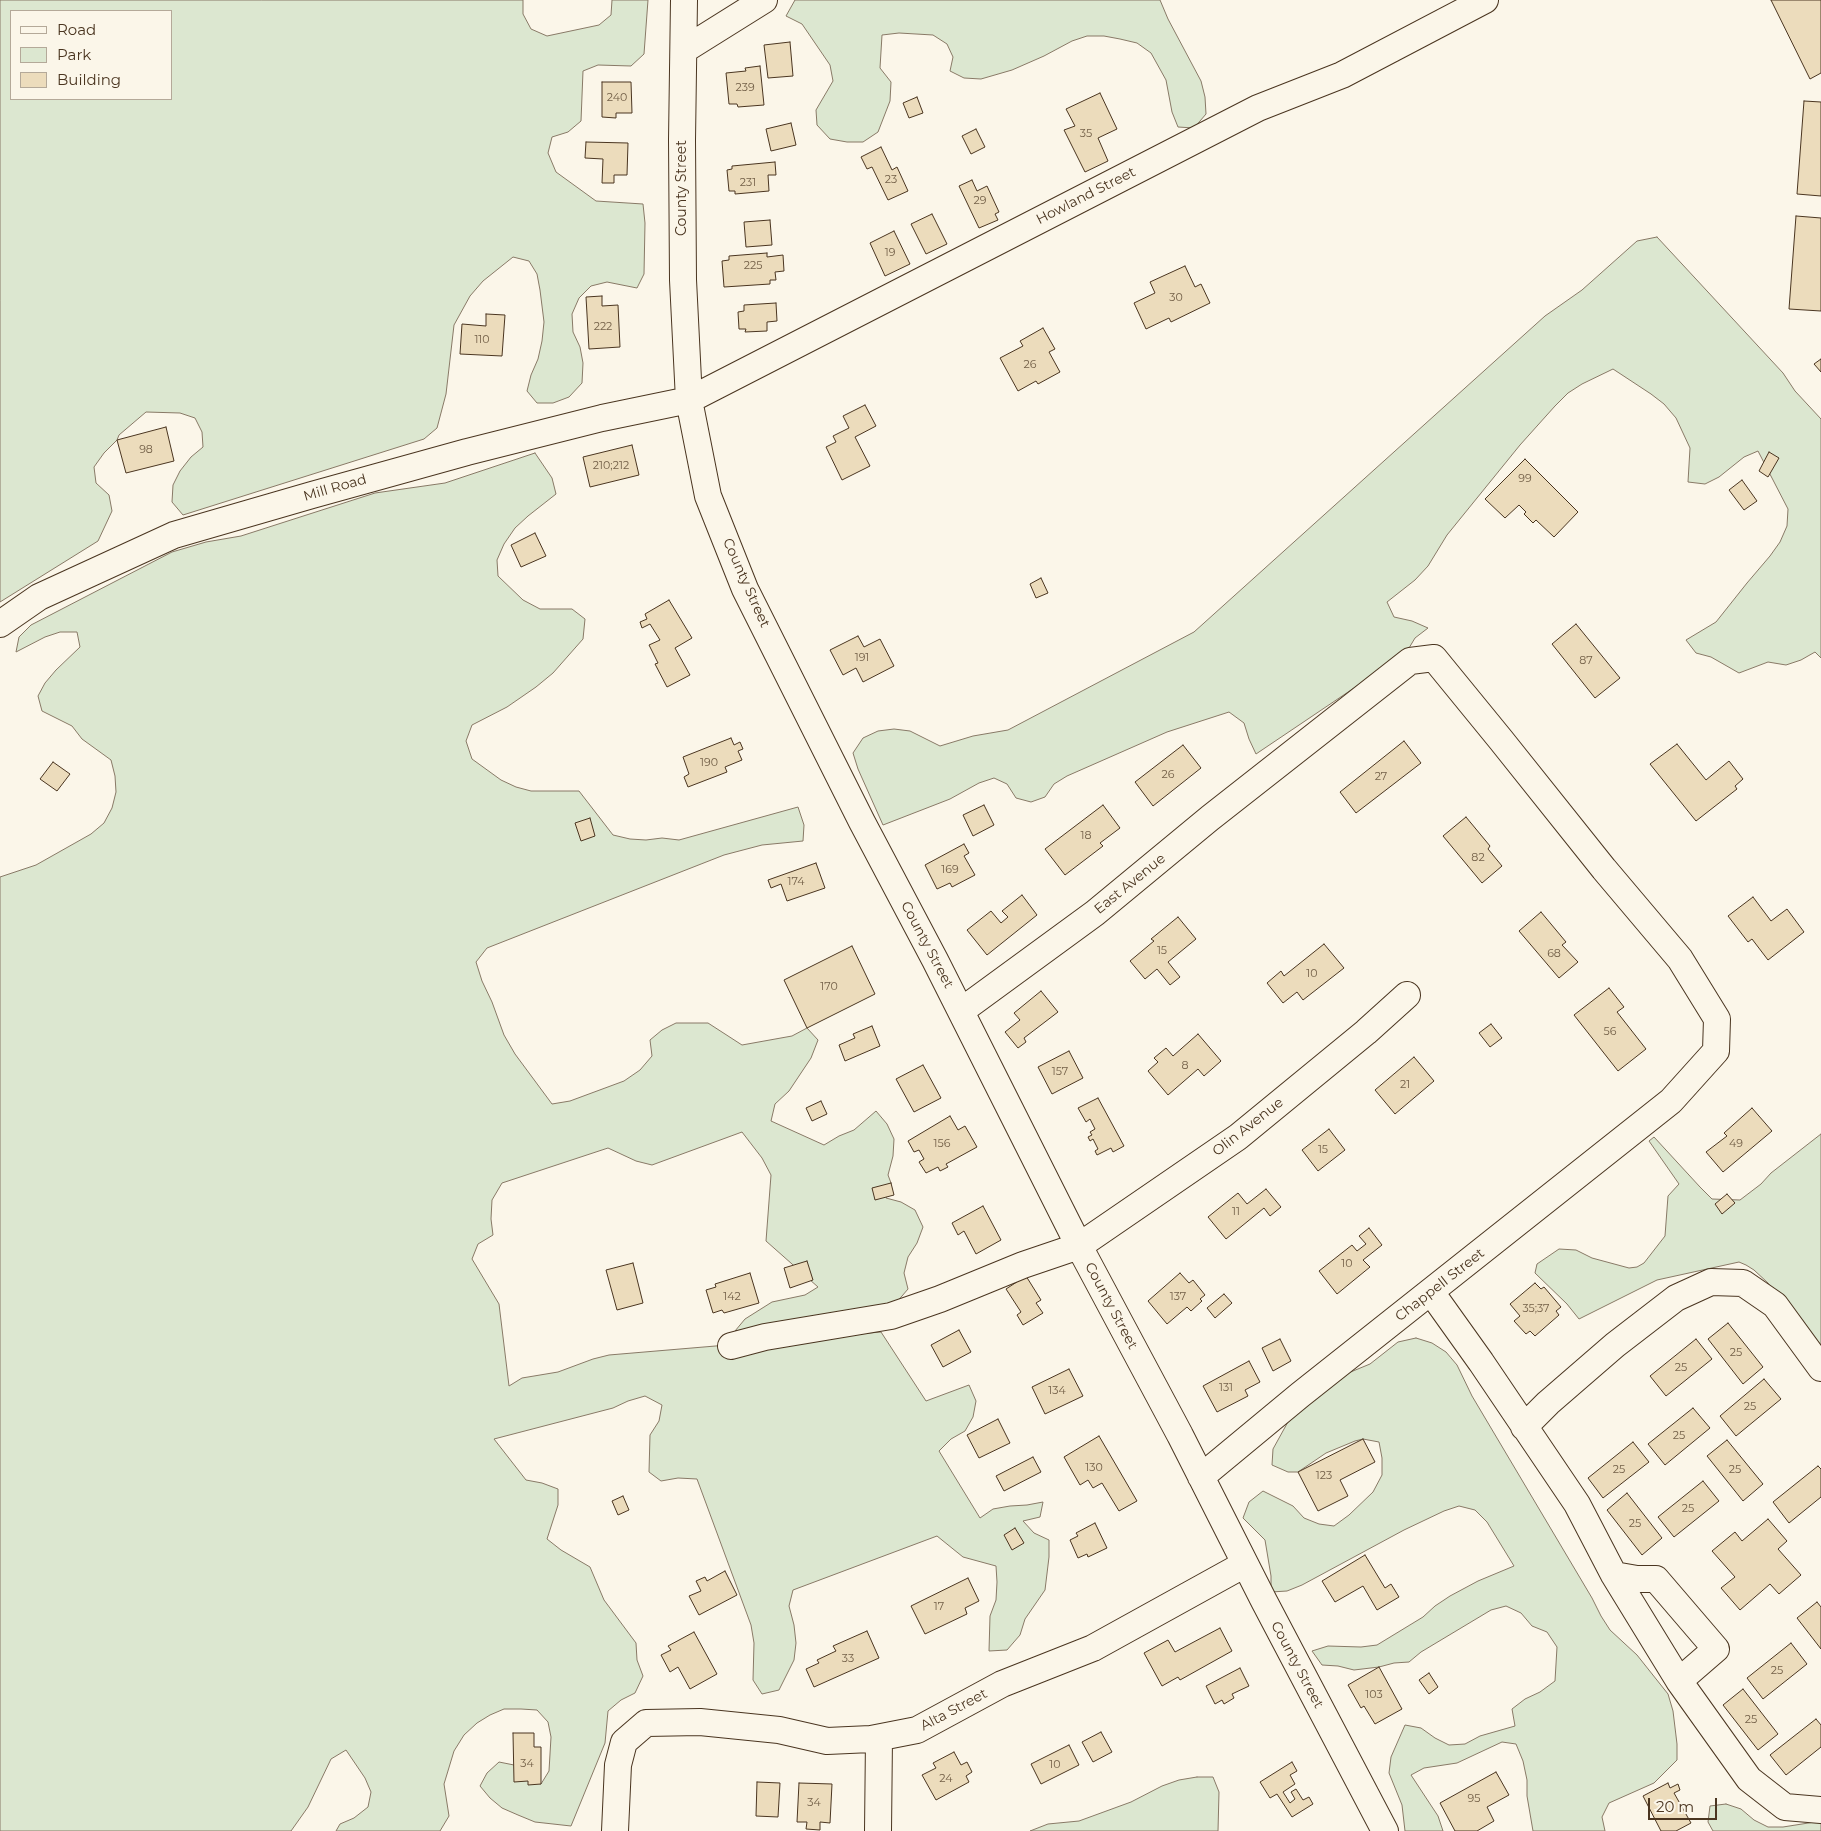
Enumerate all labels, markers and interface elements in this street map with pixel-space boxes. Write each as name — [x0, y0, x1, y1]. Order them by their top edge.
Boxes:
legend — [10, 10, 172, 100]
text: Road — [57, 20, 96, 39]
text: Park — [57, 45, 91, 64]
text: Building — [57, 70, 121, 89]
house number: 239 — [735, 81, 755, 95]
house number: 240 — [607, 91, 627, 105]
house number: 35 — [1080, 127, 1092, 141]
street label: County Street — [674, 140, 690, 236]
street label: Howland Street — [1034, 164, 1138, 228]
house number: 23 — [885, 173, 897, 187]
house number: 231 — [740, 176, 756, 190]
house number: 29 — [974, 194, 986, 208]
house number: 19 — [885, 246, 895, 260]
house number: 225 — [744, 259, 762, 273]
house number: 30 — [1169, 291, 1183, 305]
house number: 222 — [594, 320, 612, 334]
house number: 110 — [474, 333, 490, 347]
house number: 26 — [1024, 358, 1036, 372]
house number: 98 — [139, 443, 153, 457]
house number: 210;212 — [593, 459, 629, 473]
street label: Mill Road — [301, 471, 369, 505]
house number: 99 — [1518, 472, 1532, 486]
street label: County Street — [719, 536, 773, 630]
house number: 191 — [855, 651, 869, 665]
house number: 87 — [1579, 654, 1593, 668]
house number: 190 — [700, 756, 718, 770]
house number: 26 — [1162, 768, 1174, 782]
house number: 27 — [1375, 770, 1387, 784]
house number: 18 — [1081, 829, 1091, 843]
street label: East Avenue — [1091, 850, 1169, 918]
house number: 82 — [1471, 851, 1485, 865]
house number: 169 — [941, 863, 959, 877]
house number: 174 — [787, 875, 805, 889]
street label: County Street — [897, 899, 957, 991]
house number: 15 — [1157, 944, 1167, 958]
house number: 68 — [1547, 947, 1561, 961]
house number: 10 — [1306, 967, 1318, 981]
house number: 170 — [820, 980, 838, 994]
house number: 56 — [1604, 1025, 1616, 1039]
house number: 8 — [1181, 1059, 1189, 1073]
house number: 157 — [1052, 1065, 1068, 1079]
house number: 21 — [1400, 1078, 1410, 1092]
street label: Olin Avenue — [1209, 1094, 1287, 1160]
house number: 156 — [934, 1137, 950, 1151]
house number: 49 — [1729, 1137, 1743, 1151]
house number: 15 — [1318, 1143, 1328, 1157]
house number: 11 — [1232, 1205, 1240, 1219]
street label: Chappell Street — [1392, 1245, 1488, 1325]
house number: 10 — [1341, 1257, 1353, 1271]
street label: County Street — [1081, 1260, 1141, 1352]
house number: 142 — [723, 1290, 741, 1304]
house number: 137 — [1170, 1290, 1186, 1304]
house number: 35;37 — [1522, 1302, 1550, 1316]
house number: 25 — [1730, 1346, 1742, 1360]
house number: 25 — [1675, 1361, 1687, 1375]
house number: 131 — [1219, 1381, 1233, 1395]
house number: 134 — [1048, 1384, 1066, 1398]
house number: 25 — [1744, 1400, 1756, 1414]
house number: 25 — [1673, 1429, 1685, 1443]
house number: 130 — [1085, 1461, 1103, 1475]
house number: 25 — [1613, 1463, 1625, 1477]
house number: 25 — [1729, 1463, 1741, 1477]
house number: 123 — [1316, 1469, 1332, 1483]
house number: 25 — [1682, 1502, 1694, 1516]
house number: 25 — [1629, 1517, 1641, 1531]
house number: 17 — [934, 1600, 944, 1614]
street label: County Street — [1267, 1619, 1327, 1711]
house number: 33 — [842, 1652, 854, 1666]
house number: 25 — [1771, 1664, 1783, 1678]
street label: Alta Street — [918, 1685, 990, 1735]
house number: 103 — [1365, 1688, 1383, 1702]
house number: 25 — [1745, 1713, 1757, 1727]
house number: 34 — [520, 1757, 534, 1771]
house number: 10 — [1049, 1758, 1061, 1772]
house number: 24 — [939, 1772, 953, 1786]
scale bar — [1651, 1788, 1720, 1820]
house number: 95 — [1468, 1792, 1480, 1806]
house number: 34 — [807, 1796, 821, 1810]
text: 20 m — [1656, 1797, 1694, 1816]

